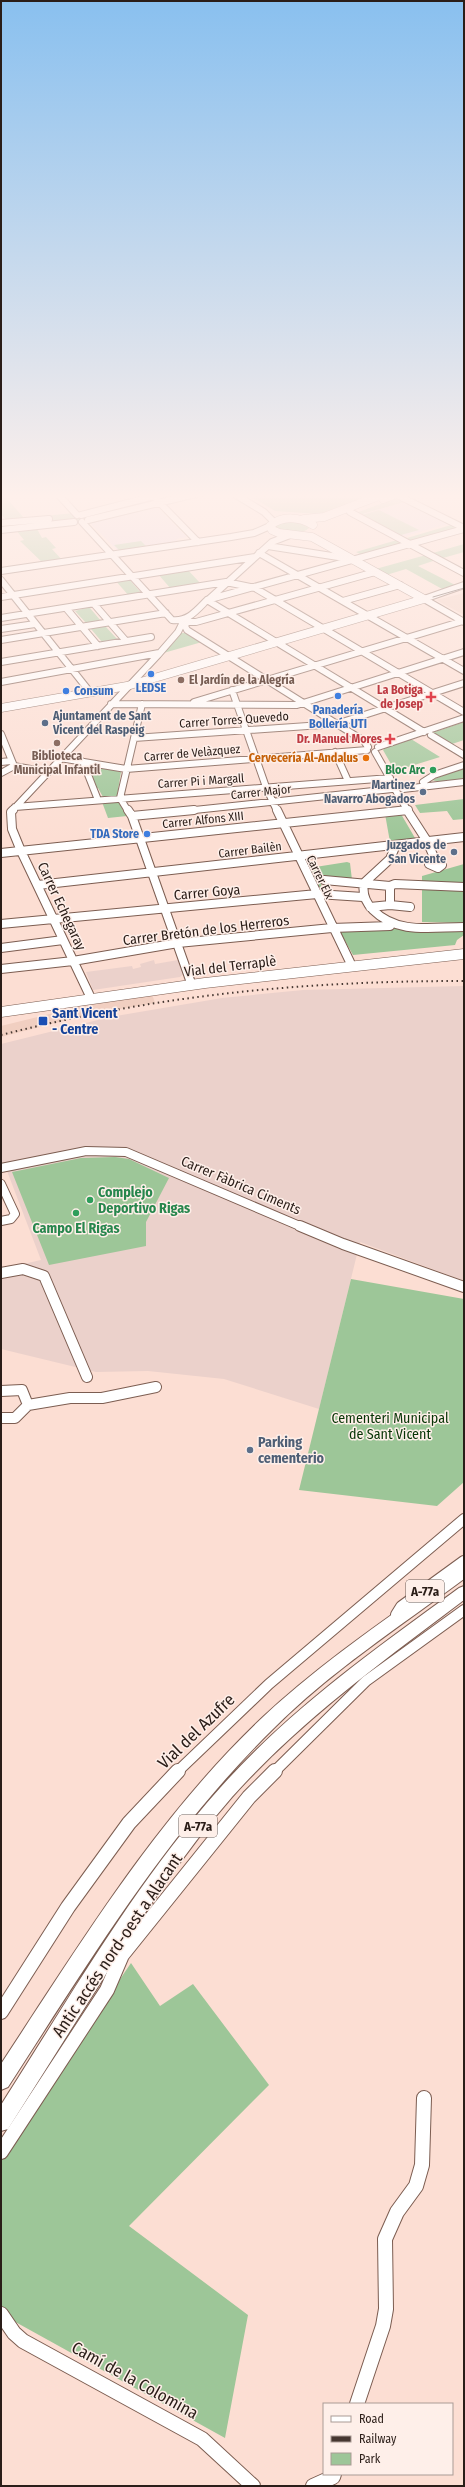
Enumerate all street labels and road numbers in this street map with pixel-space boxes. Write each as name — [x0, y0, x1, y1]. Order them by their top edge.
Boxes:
street label: Carrer Torres Quevedo — [179, 709, 289, 731]
street label: Carrer de Velàzquez — [143, 742, 241, 764]
street label: Carrer Pi i Margall — [157, 771, 245, 791]
street label: Carrer Major — [230, 782, 293, 802]
street label: Carrer Alfons XIII — [162, 809, 244, 831]
street label: Carrer Bailèn — [218, 839, 282, 861]
street label: Carrer Elx — [303, 853, 337, 902]
street label: Carrer Echegaray — [34, 859, 90, 954]
street label: Carrer Goya — [173, 881, 241, 904]
street label: Carrer Bretón de los Herreros — [122, 912, 290, 949]
street label: Vial del Terraplè — [183, 952, 277, 981]
street label: Carrer Fàbrica Ciments — [178, 1153, 303, 1218]
road number: A-77a — [406, 1580, 444, 1602]
street label: Vial del Azufre — [153, 1689, 239, 1773]
road number: A-77a — [179, 1815, 217, 1837]
street label: Antic accés nord-oest a Alacant — [48, 1849, 187, 2041]
street label: Camí de la Colomina — [68, 2337, 202, 2424]

